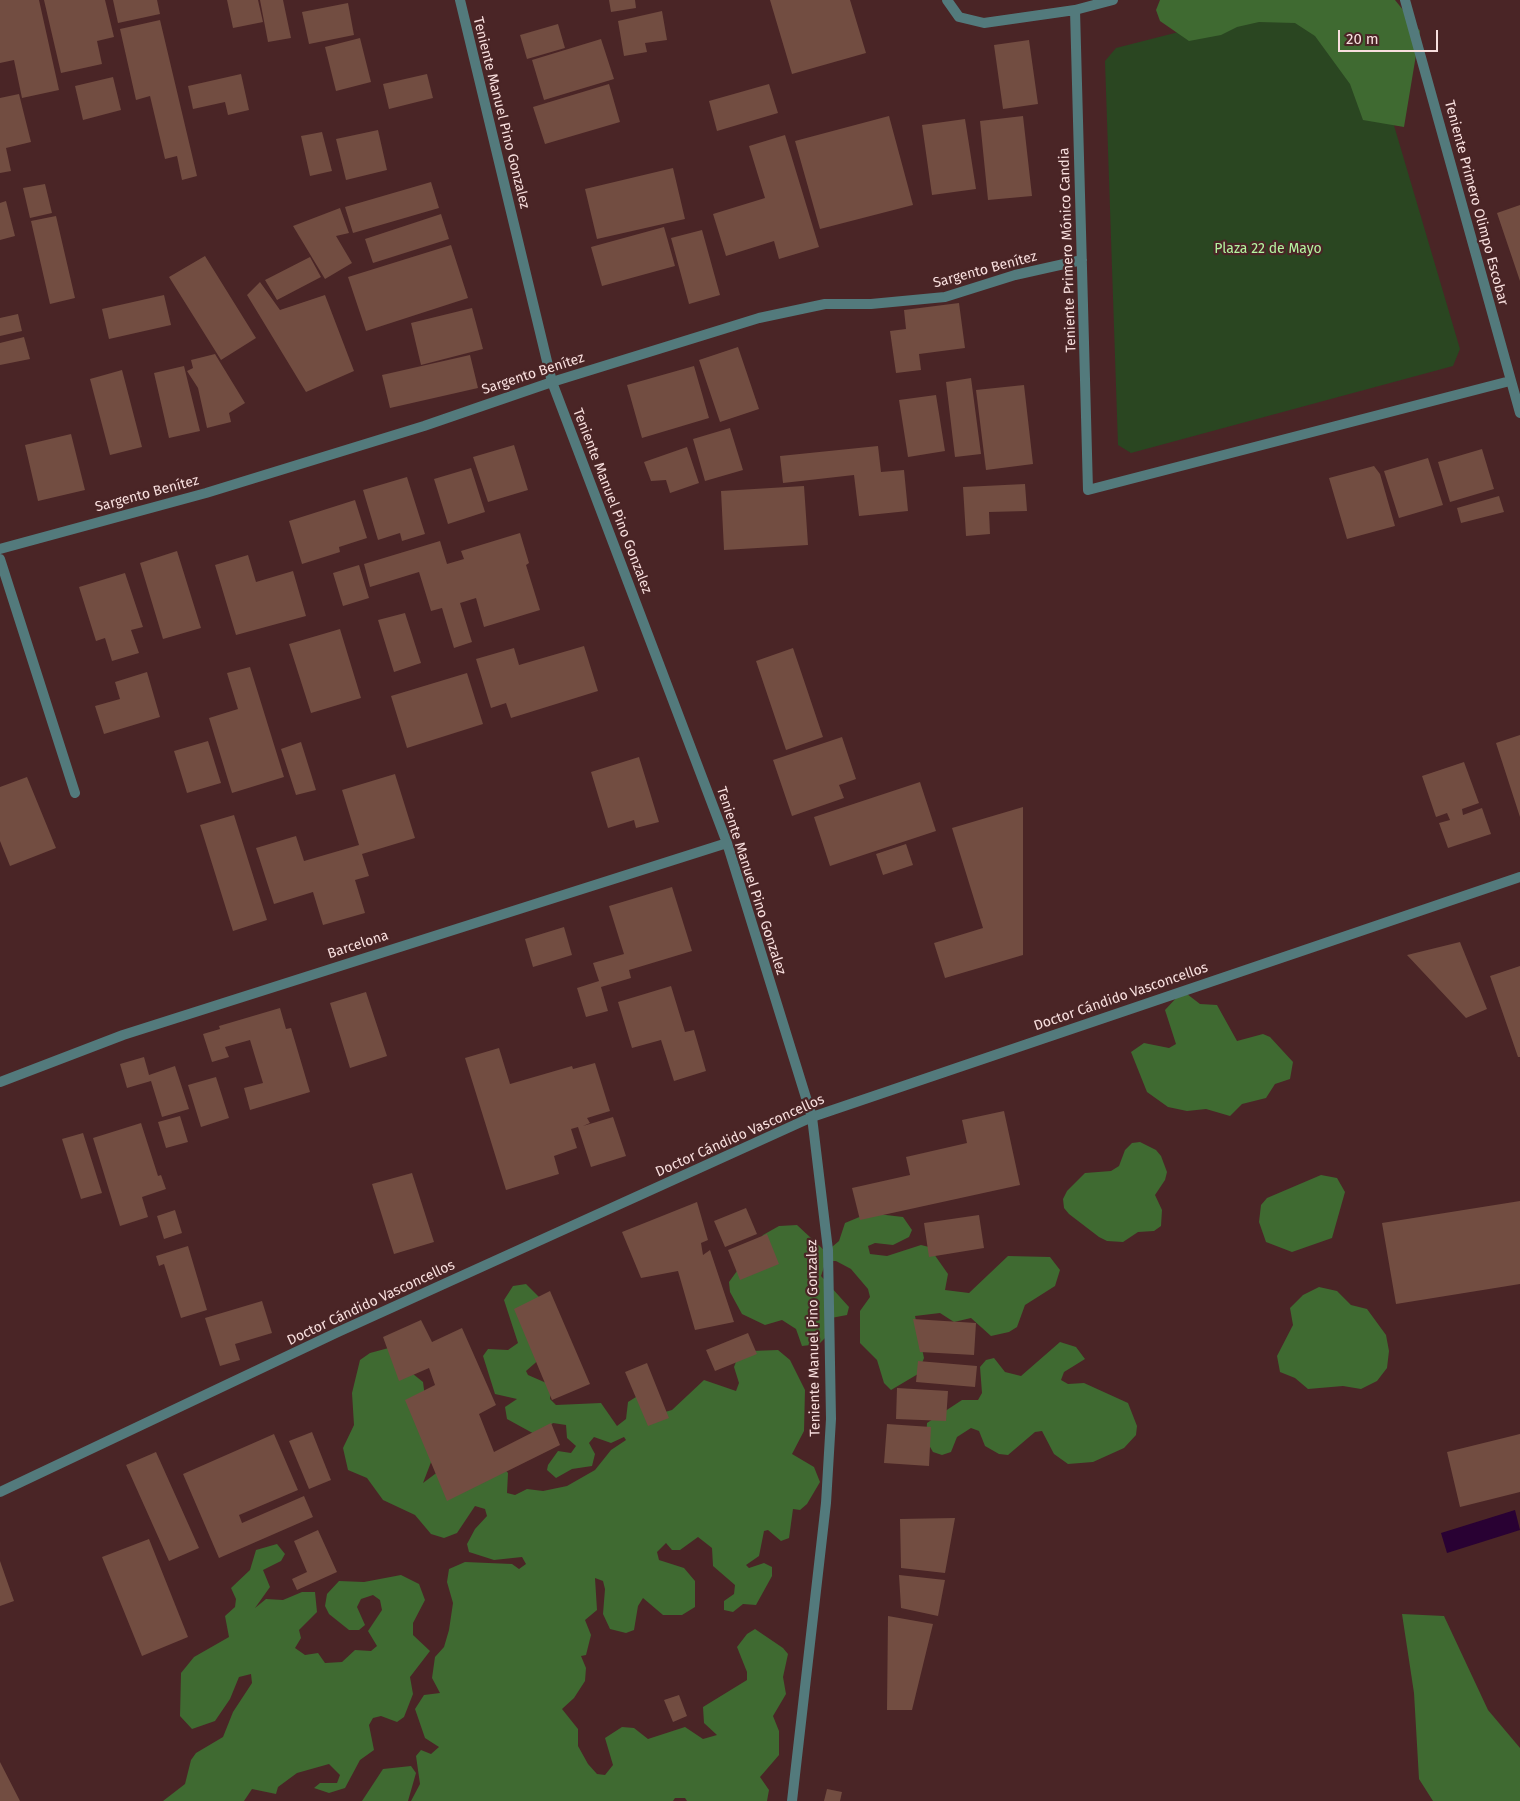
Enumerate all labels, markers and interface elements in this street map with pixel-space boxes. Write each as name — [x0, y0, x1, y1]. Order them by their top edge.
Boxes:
street label: Teniente Manuel Pino Gonzalez — [469, 15, 533, 211]
scale bar — [1340, 20, 1440, 52]
text: 20 m — [1346, 30, 1379, 48]
street label: Teniente Primero Olimpo Escobar — [1440, 99, 1512, 307]
street label: Teniente Primero Mónico Candia — [1056, 147, 1080, 353]
park label: Plaza 22 de Mayo — [1214, 241, 1322, 257]
street label: Sargento Benítez — [931, 248, 1039, 292]
street label: Sargento Benítez — [480, 350, 586, 398]
street label: Teniente Manuel Pino Gonzalez — [569, 406, 655, 596]
street label: Sargento Benítez — [93, 472, 201, 516]
street label: Teniente Manuel Pino Gonzalez — [713, 785, 789, 977]
street label: Barcelona — [325, 927, 391, 963]
street label: Doctor Cándido Vasconcellos — [1032, 959, 1210, 1035]
street label: Doctor Cándido Vasconcellos — [653, 1091, 827, 1181]
street label: Teniente Manuel Pino Gonzalez — [804, 1239, 824, 1437]
street label: Doctor Cándido Vasconcellos — [285, 1257, 457, 1349]

